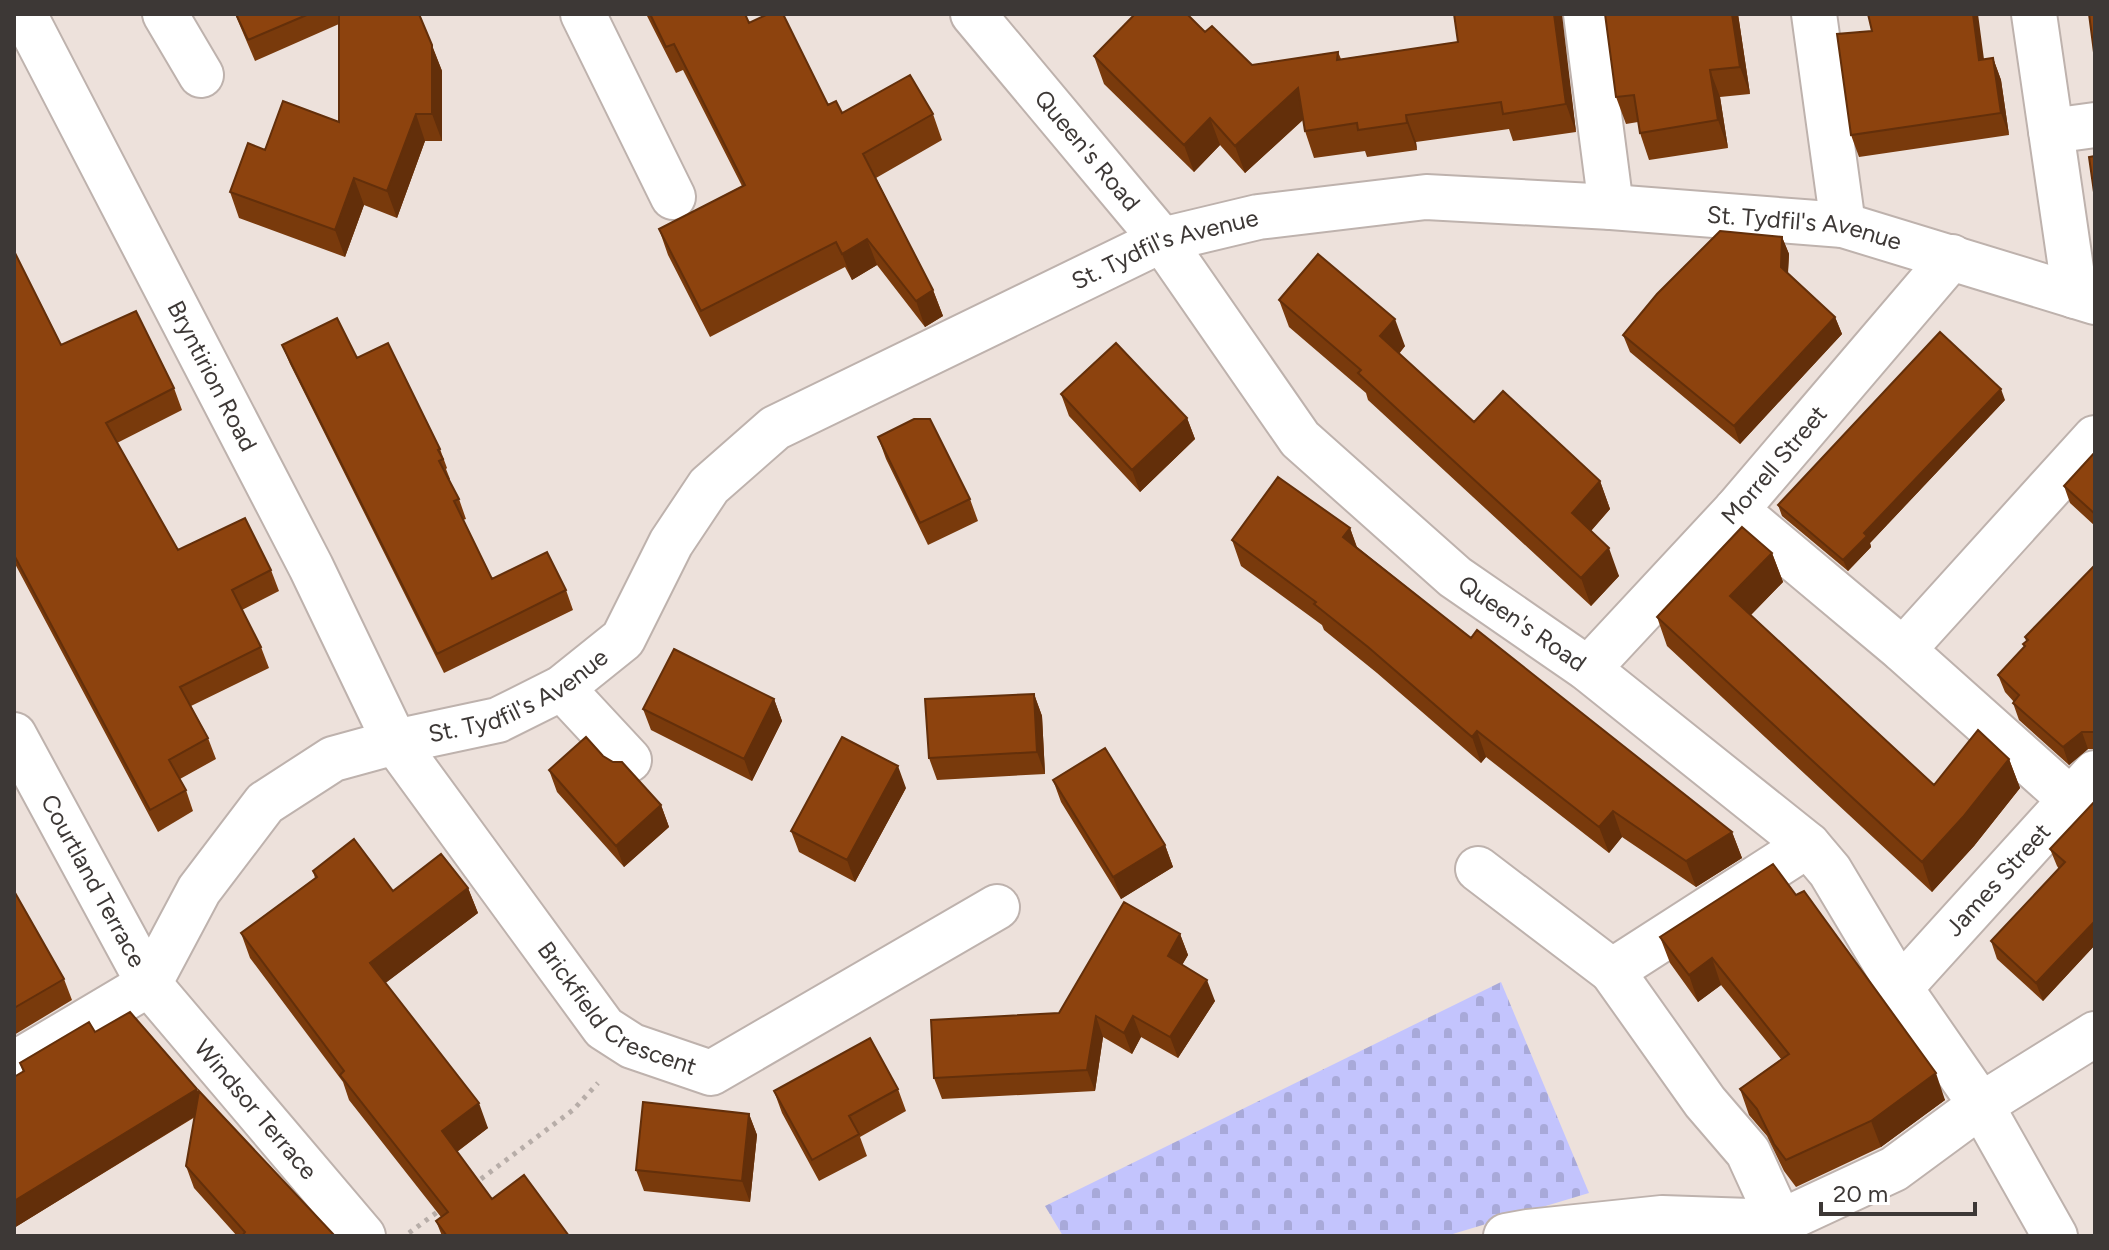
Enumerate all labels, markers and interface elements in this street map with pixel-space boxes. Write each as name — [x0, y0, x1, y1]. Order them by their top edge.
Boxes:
street label: Queen's Road — [1029, 84, 1146, 217]
street label: St. Tydfil's Avenue — [1706, 199, 1905, 256]
street label: St. Tydfil's Avenue — [1067, 202, 1261, 296]
street label: Bryntirion Road — [161, 296, 263, 456]
street label: Morrell Street — [1715, 400, 1833, 530]
street label: Queen's Road — [1453, 569, 1592, 677]
street label: St. Tydfil's Avenue — [426, 642, 613, 748]
street label: Courtland Terrace — [35, 789, 152, 972]
street label: James Street — [1939, 817, 2056, 942]
street label: Brickfield Crescent — [532, 936, 701, 1081]
street label: Windsor Terrace — [188, 1033, 324, 1185]
scale bar — [1821, 1166, 1975, 1216]
text: 20 m — [1833, 1179, 1888, 1208]

